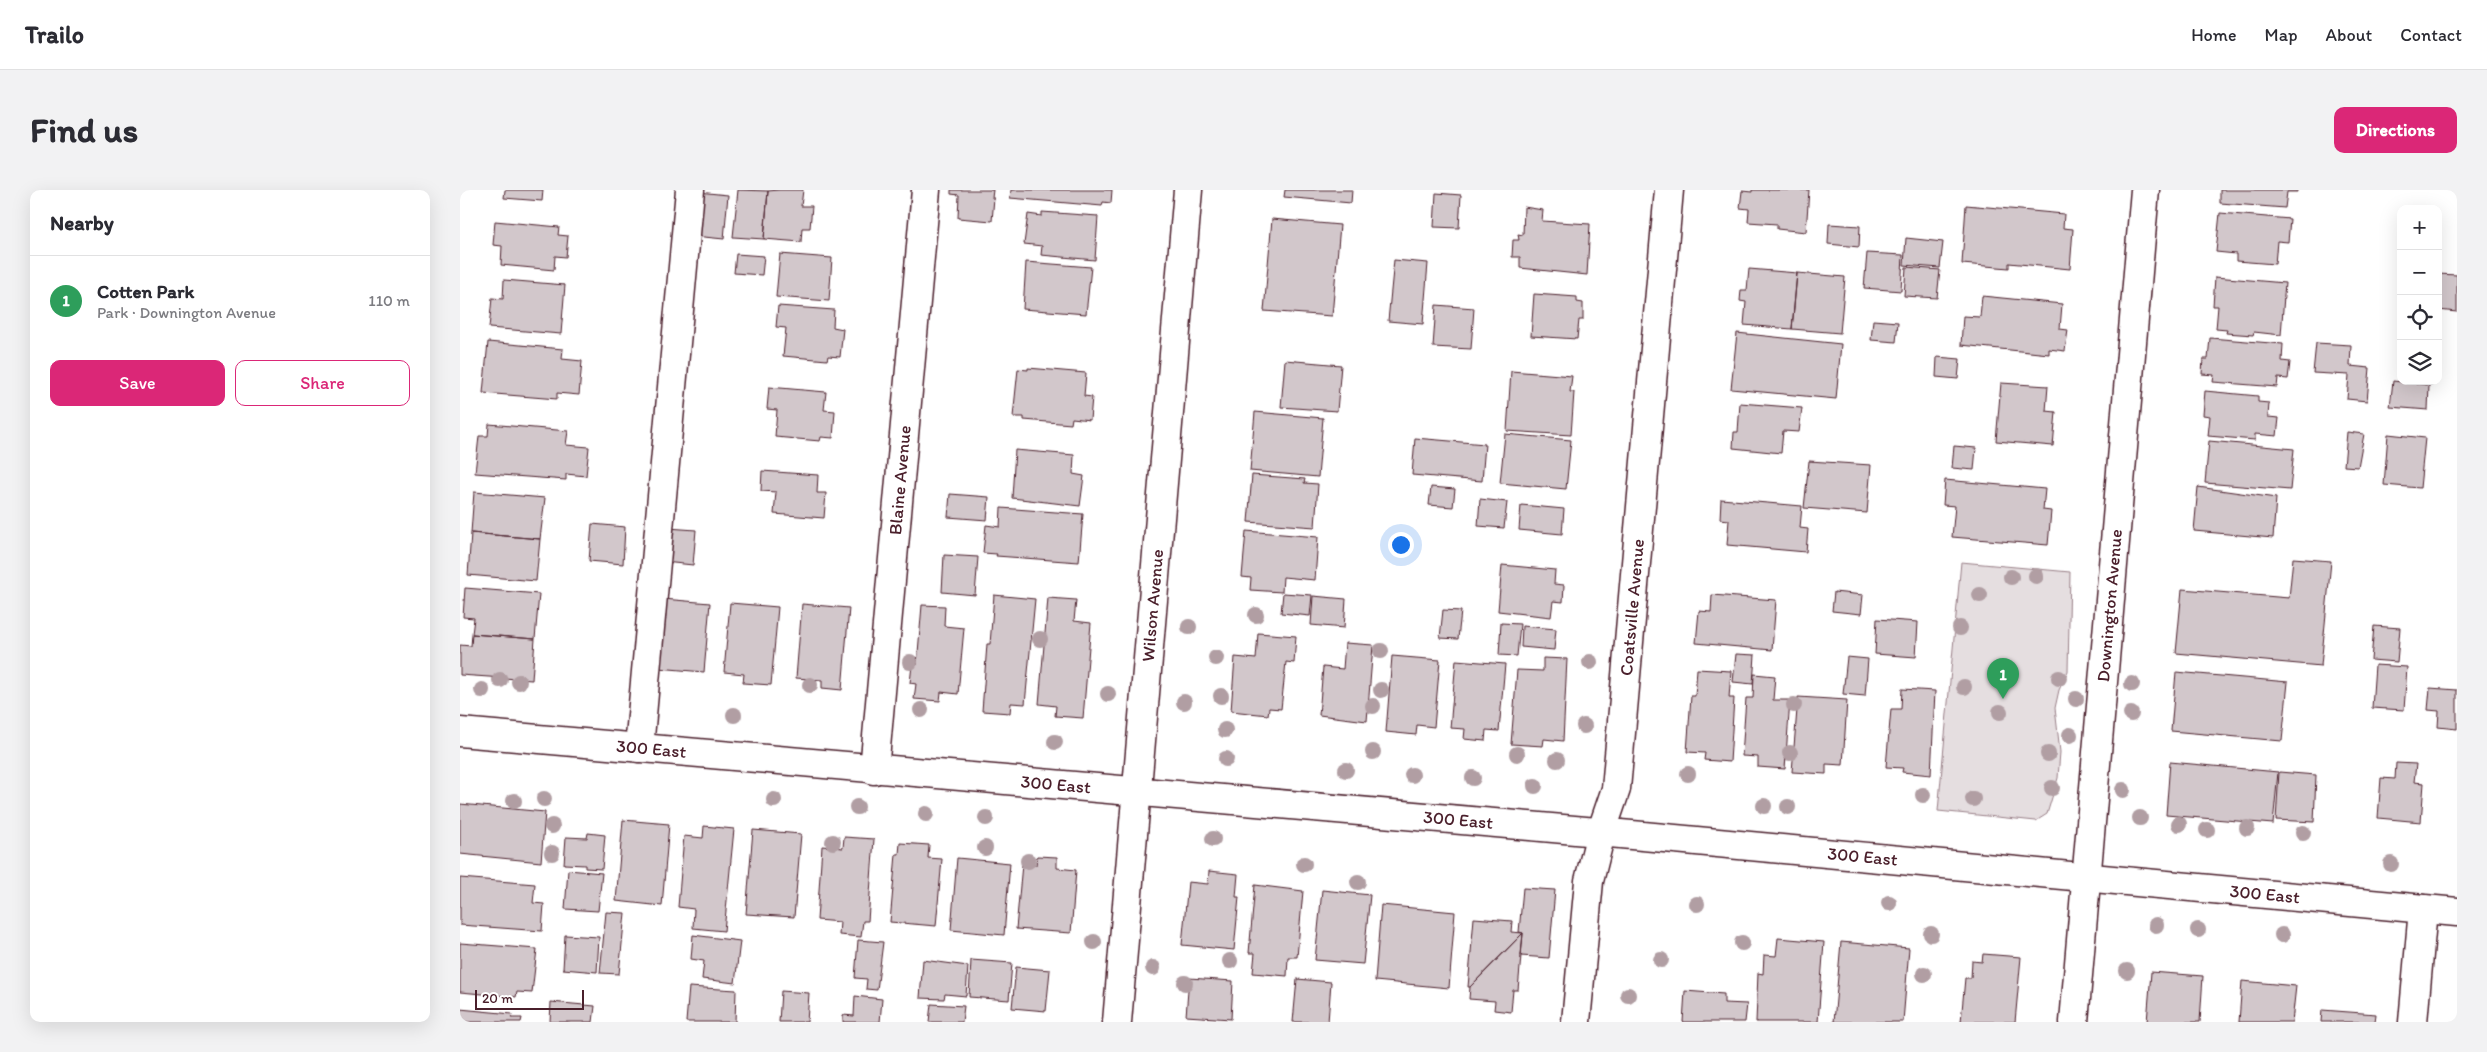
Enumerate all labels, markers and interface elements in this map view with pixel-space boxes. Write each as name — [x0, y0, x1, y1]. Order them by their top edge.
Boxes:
text: Trailo — [25, 20, 84, 49]
text: Home — [2191, 24, 2237, 46]
text: Map — [2265, 24, 2298, 46]
text: About — [2326, 24, 2372, 46]
text: Contact — [2400, 24, 2462, 46]
button: Directions — [2334, 107, 2457, 153]
text: Find us — [30, 109, 138, 151]
map controls — [2397, 205, 2442, 385]
button: + — [2397, 205, 2442, 250]
text: Nearby — [50, 210, 114, 235]
button: − — [2397, 250, 2442, 295]
text: Cotten Park — [97, 280, 194, 303]
text: 1 — [62, 291, 70, 310]
text: 110 m — [368, 291, 410, 310]
button: locate — [2397, 295, 2442, 340]
text: Park · Downington Avenue — [97, 303, 276, 322]
button: layers — [2397, 340, 2442, 385]
button: Save — [50, 360, 225, 406]
button: Share — [235, 360, 410, 406]
street label: Blaine Avenue — [884, 424, 916, 536]
street label: Downington Avenue — [2092, 528, 2127, 683]
your location — [1388, 532, 1414, 558]
street label: Coatsville Avenue — [1615, 538, 1649, 677]
street label: Wilson Avenue — [1137, 548, 1168, 663]
pin: 1 — [1987, 658, 2019, 699]
street label: 300 East — [615, 735, 687, 763]
street label: 300 East — [1020, 770, 1092, 798]
street label: 300 East — [1422, 806, 1494, 834]
street label: 300 East — [1827, 842, 1899, 871]
street label: 300 East — [2229, 880, 2301, 908]
scale bar — [475, 987, 584, 1010]
text: 20 m — [482, 990, 513, 1007]

